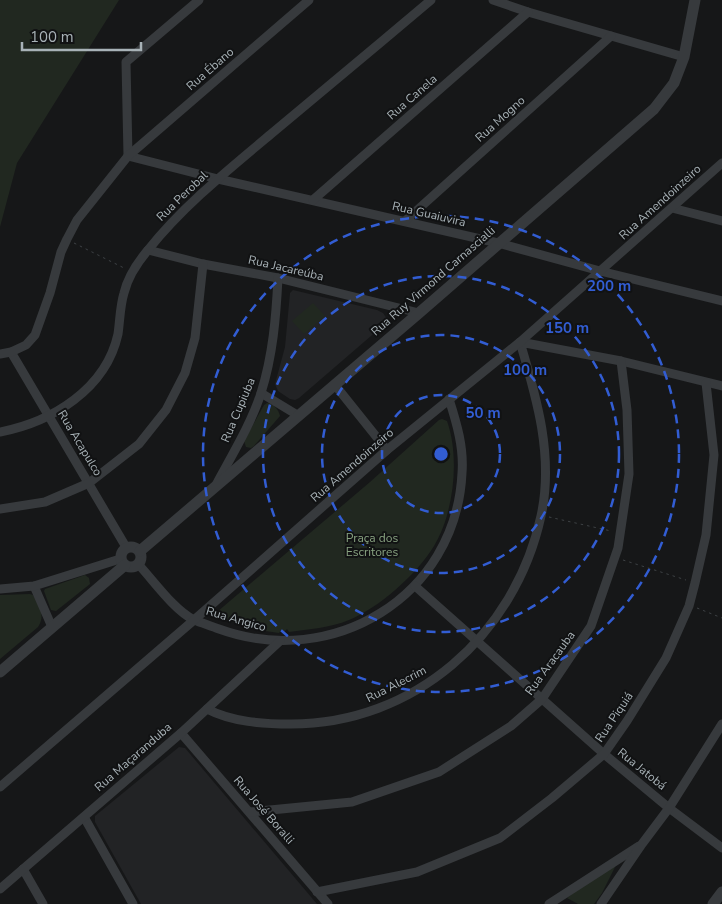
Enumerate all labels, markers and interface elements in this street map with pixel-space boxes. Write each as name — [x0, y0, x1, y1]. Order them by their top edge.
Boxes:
scale bar — [22, 20, 141, 52]
text: 100 m — [30, 27, 74, 47]
street label: Rua Ébano — [183, 44, 237, 94]
street label: Rua Canela — [384, 71, 440, 123]
street label: Rua Mogno — [472, 92, 529, 146]
street label: Rua Amendoinzeiro — [616, 161, 705, 243]
street label: Rua Perobal — [153, 167, 212, 225]
street label: Rua Guaiuvira — [391, 198, 467, 230]
street label: Rua Ruy Virmond Carnascialli — [368, 223, 498, 339]
street label: Rua Jacareúba — [247, 252, 325, 284]
text: 200 m — [587, 276, 631, 296]
text: 150 m — [545, 318, 589, 338]
text: 100 m — [503, 360, 547, 380]
street label: Rua Cupiuba — [217, 375, 259, 445]
text: 50 m — [465, 403, 501, 423]
street label: Rua Acapulco — [54, 407, 106, 479]
street label: Rua Amendoinzeiro — [307, 424, 397, 506]
centre of rings — [432, 445, 450, 463]
park label: Praça dos Escritores — [346, 530, 398, 560]
street label: Rua Angico — [204, 603, 268, 635]
street label: Rua Aracauba — [521, 628, 579, 698]
street label: Rua Alecrim — [363, 662, 429, 706]
street label: Rua Piquiá — [591, 689, 637, 745]
street label: Rua Maçaranduba — [91, 719, 175, 795]
street label: Rua Jatobá — [614, 744, 670, 794]
street label: Rua José Boralli — [230, 773, 298, 847]

